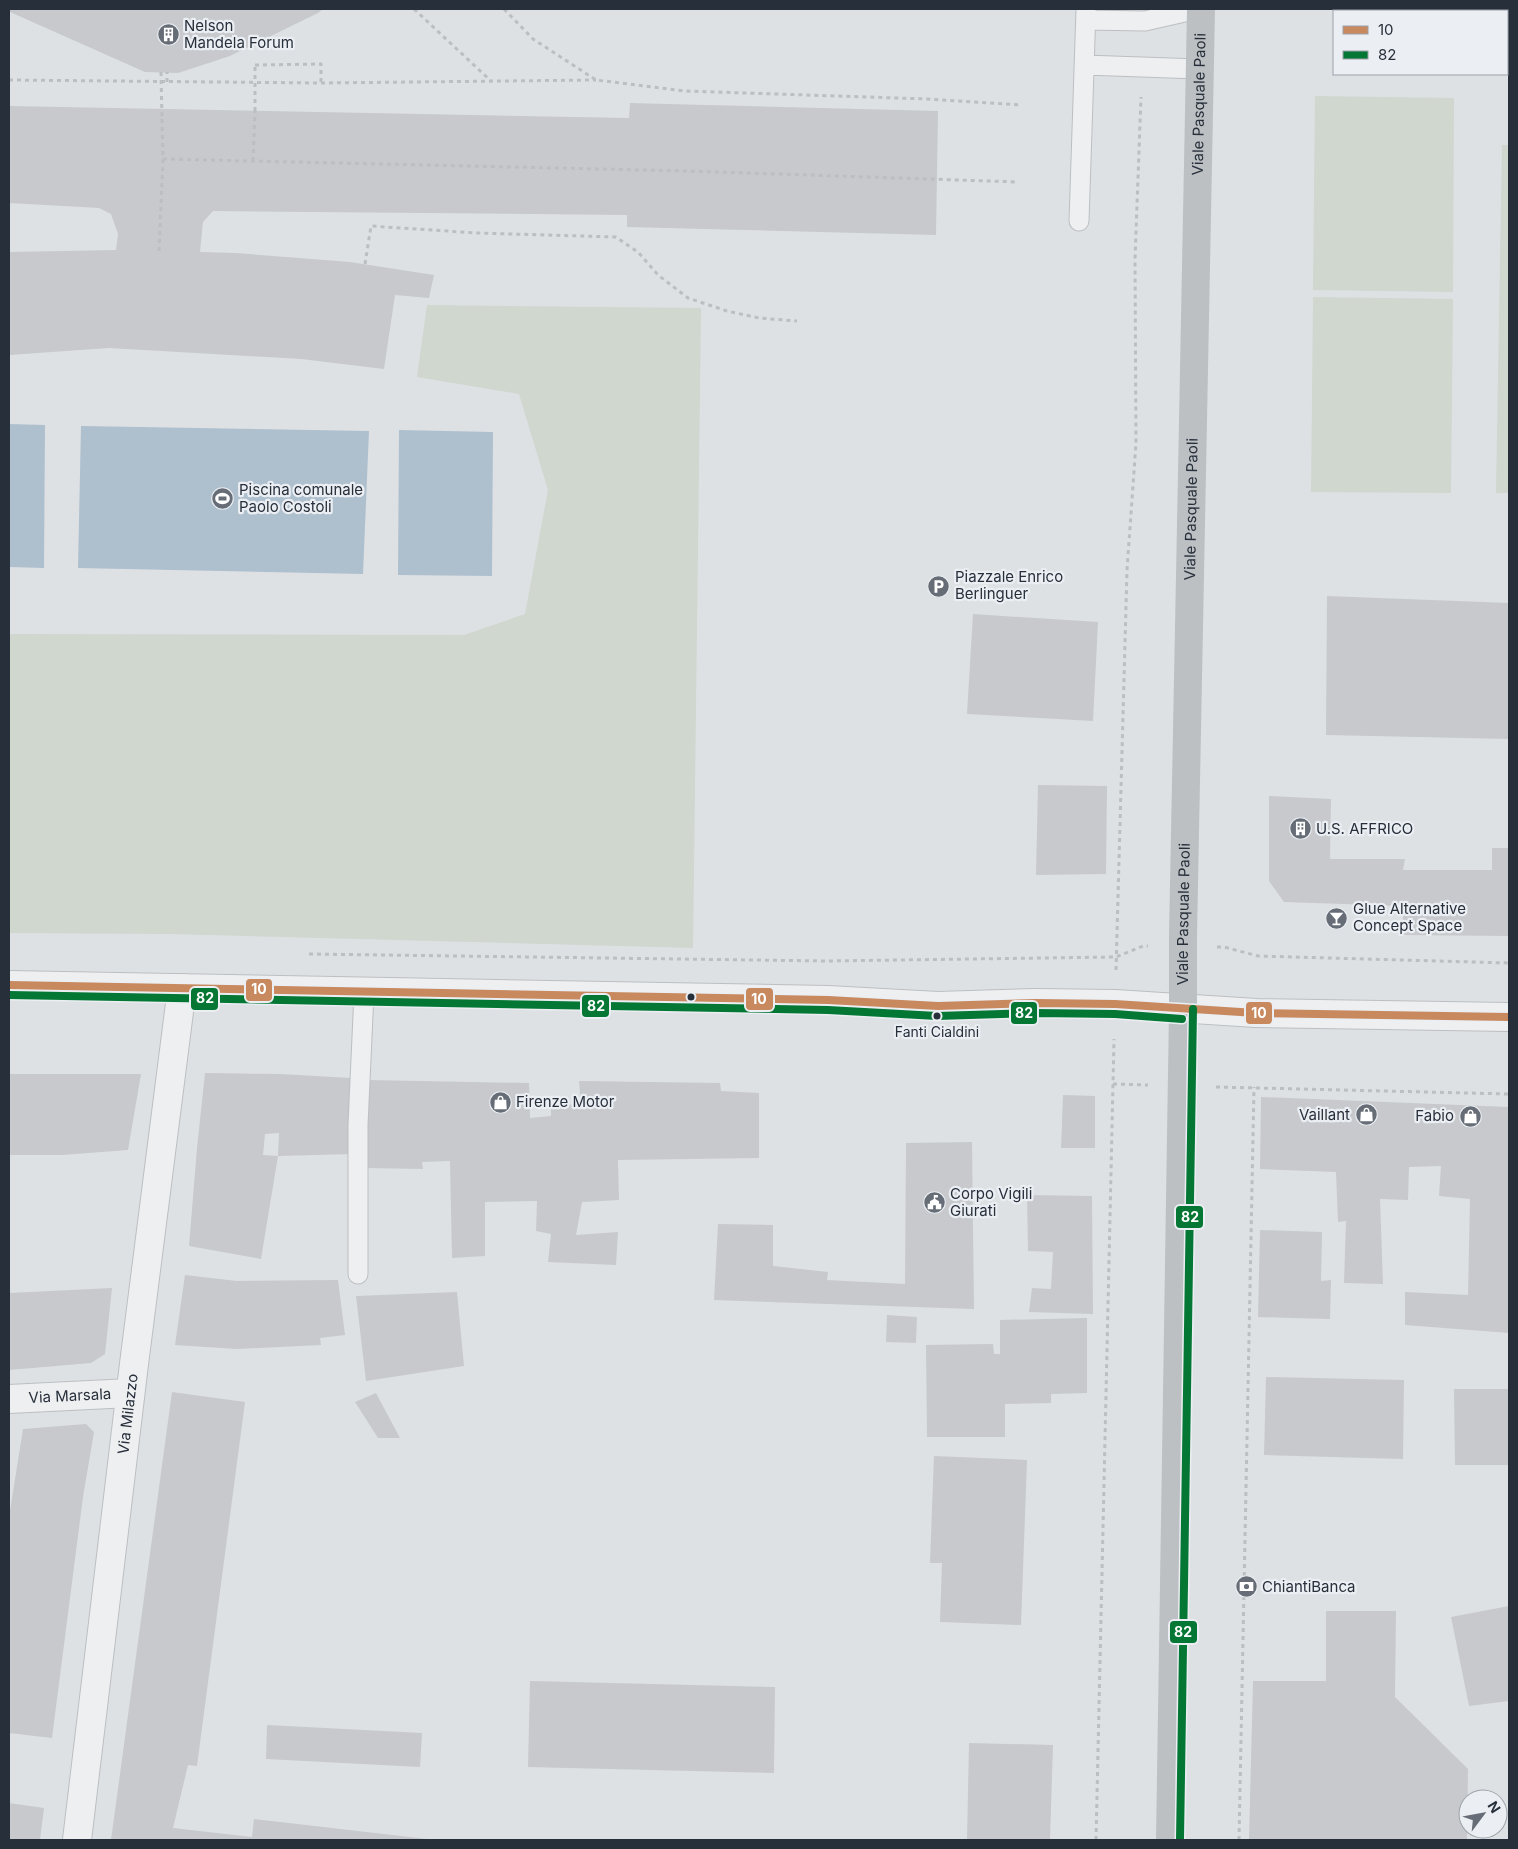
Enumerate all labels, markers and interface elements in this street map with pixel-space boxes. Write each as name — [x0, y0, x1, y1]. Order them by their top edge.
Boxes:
legend — [1333, 10, 1508, 75]
place label: Nelson Mandela Forum — [184, 16, 294, 52]
text: 10 — [1378, 20, 1394, 39]
building icon: Nelson Mandela Forum — [156, 23, 180, 47]
street label: Viale Pasquale Paoli — [1188, 33, 1210, 176]
text: 82 — [1378, 45, 1396, 64]
street label: Viale Pasquale Paoli — [1180, 438, 1202, 581]
place label: Piscina comunale Paolo Costoli — [239, 480, 363, 516]
sports icon: Piscina comunale Paolo Costoli — [211, 487, 235, 511]
place label: Piazzale Enrico Berlinguer — [955, 567, 1063, 603]
parking icon: Piazzale Enrico Berlinguer — [927, 574, 951, 598]
building icon: U.S. AFFRICO — [1288, 817, 1312, 841]
place label: U.S. AFFRICO — [1316, 819, 1413, 838]
street label: Viale Pasquale Paoli — [1173, 843, 1194, 985]
place label: Glue Alternative Concept Space — [1353, 899, 1466, 935]
bar icon: Glue Alternative Concept Space — [1325, 906, 1349, 930]
line badge: 10 — [245, 978, 273, 1002]
text: 10 — [251, 980, 267, 997]
line badge: 82 — [190, 987, 219, 1011]
line badge: 10 — [745, 987, 774, 1011]
text: 82 — [196, 989, 214, 1006]
text: 10 — [751, 990, 767, 1007]
unlabelled marker — [686, 992, 696, 1002]
line badge: 82 — [581, 994, 610, 1018]
text: 82 — [587, 997, 605, 1014]
line badge: 82 — [1010, 1001, 1038, 1025]
line badge: 10 — [1245, 1001, 1273, 1025]
text: 82 — [1015, 1004, 1033, 1021]
text: 10 — [1251, 1004, 1267, 1021]
marker: Fanti Cialdini — [932, 1011, 942, 1021]
place label: Fanti Cialdini — [895, 1023, 979, 1040]
shop icon: Firenze Motor — [488, 1090, 512, 1114]
place label: Firenze Motor — [516, 1092, 615, 1111]
shop icon: Vaillant — [1354, 1103, 1378, 1127]
shop icon: Fabio — [1458, 1104, 1482, 1128]
place label: Vaillant — [1299, 1105, 1350, 1124]
place label: Fabio — [1415, 1106, 1454, 1125]
place label: Corpo Vigili Giurati — [950, 1184, 1032, 1220]
public building icon: Corpo Vigili Giurati — [922, 1191, 946, 1215]
line badge: 82 — [1175, 1205, 1204, 1229]
text: 82 — [1181, 1208, 1199, 1225]
street label: Via Milazzo — [113, 1372, 142, 1455]
street label: Via Marsala — [28, 1384, 112, 1407]
bank icon: ChiantiBanca — [1234, 1575, 1258, 1599]
place label: ChiantiBanca — [1262, 1577, 1356, 1596]
line badge: 82 — [1169, 1620, 1198, 1644]
text: 82 — [1174, 1623, 1192, 1640]
north arrow — [1458, 1789, 1508, 1839]
text: N — [1484, 1798, 1504, 1816]

